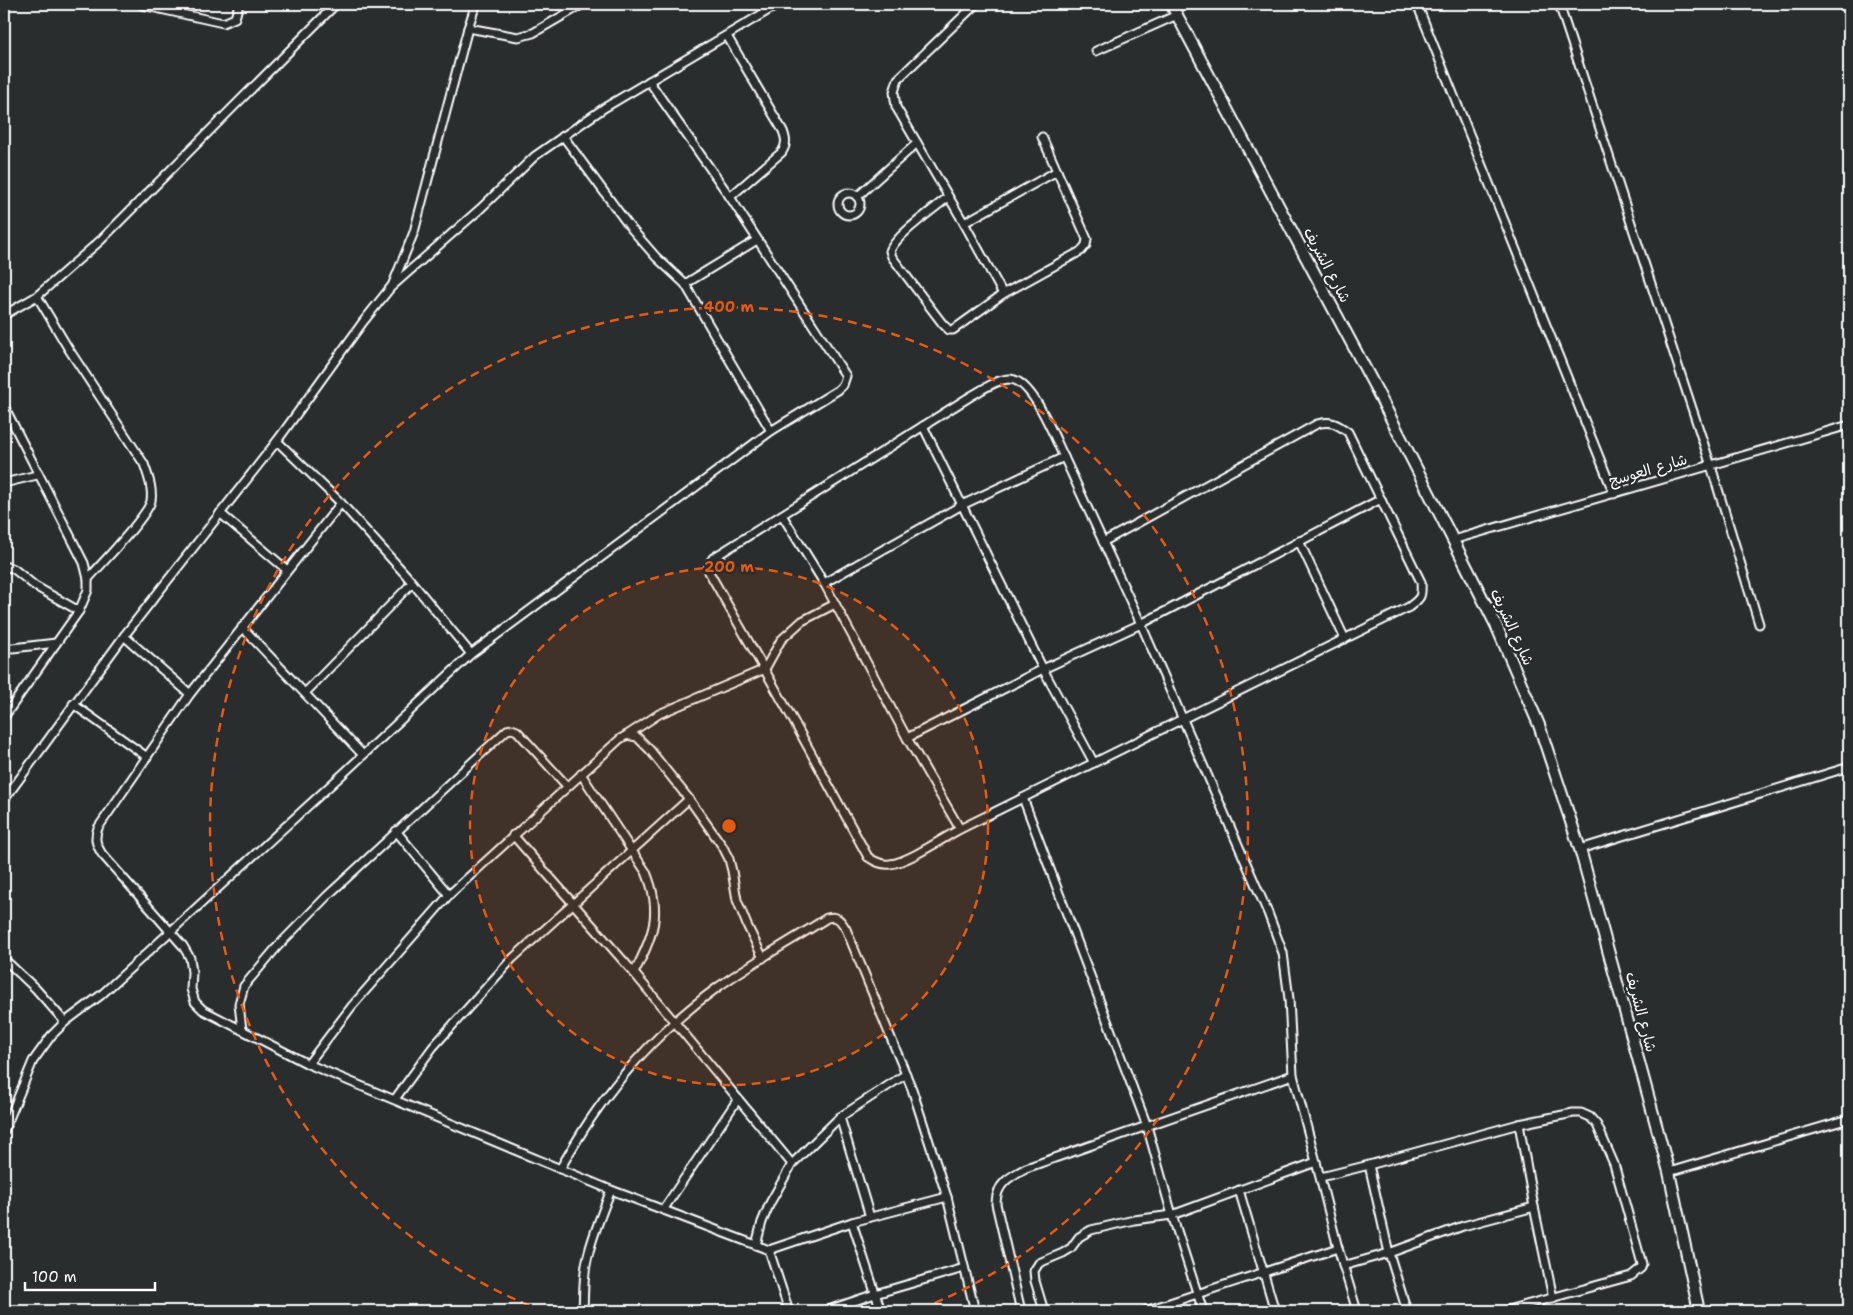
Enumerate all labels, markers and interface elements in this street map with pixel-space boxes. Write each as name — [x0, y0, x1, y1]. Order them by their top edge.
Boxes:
street label: شارع الشريف — [1299, 224, 1355, 306]
text: 400 m — [704, 297, 754, 317]
street label: شارع العوسج — [1606, 449, 1690, 491]
text: 200 m — [704, 557, 754, 577]
street label: شارع الشريف — [1486, 585, 1538, 669]
centre of rings — [720, 817, 738, 835]
street label: شارع الشريف — [1621, 970, 1661, 1054]
scale bar — [25, 1260, 155, 1292]
text: 100 m — [32, 1267, 77, 1287]

